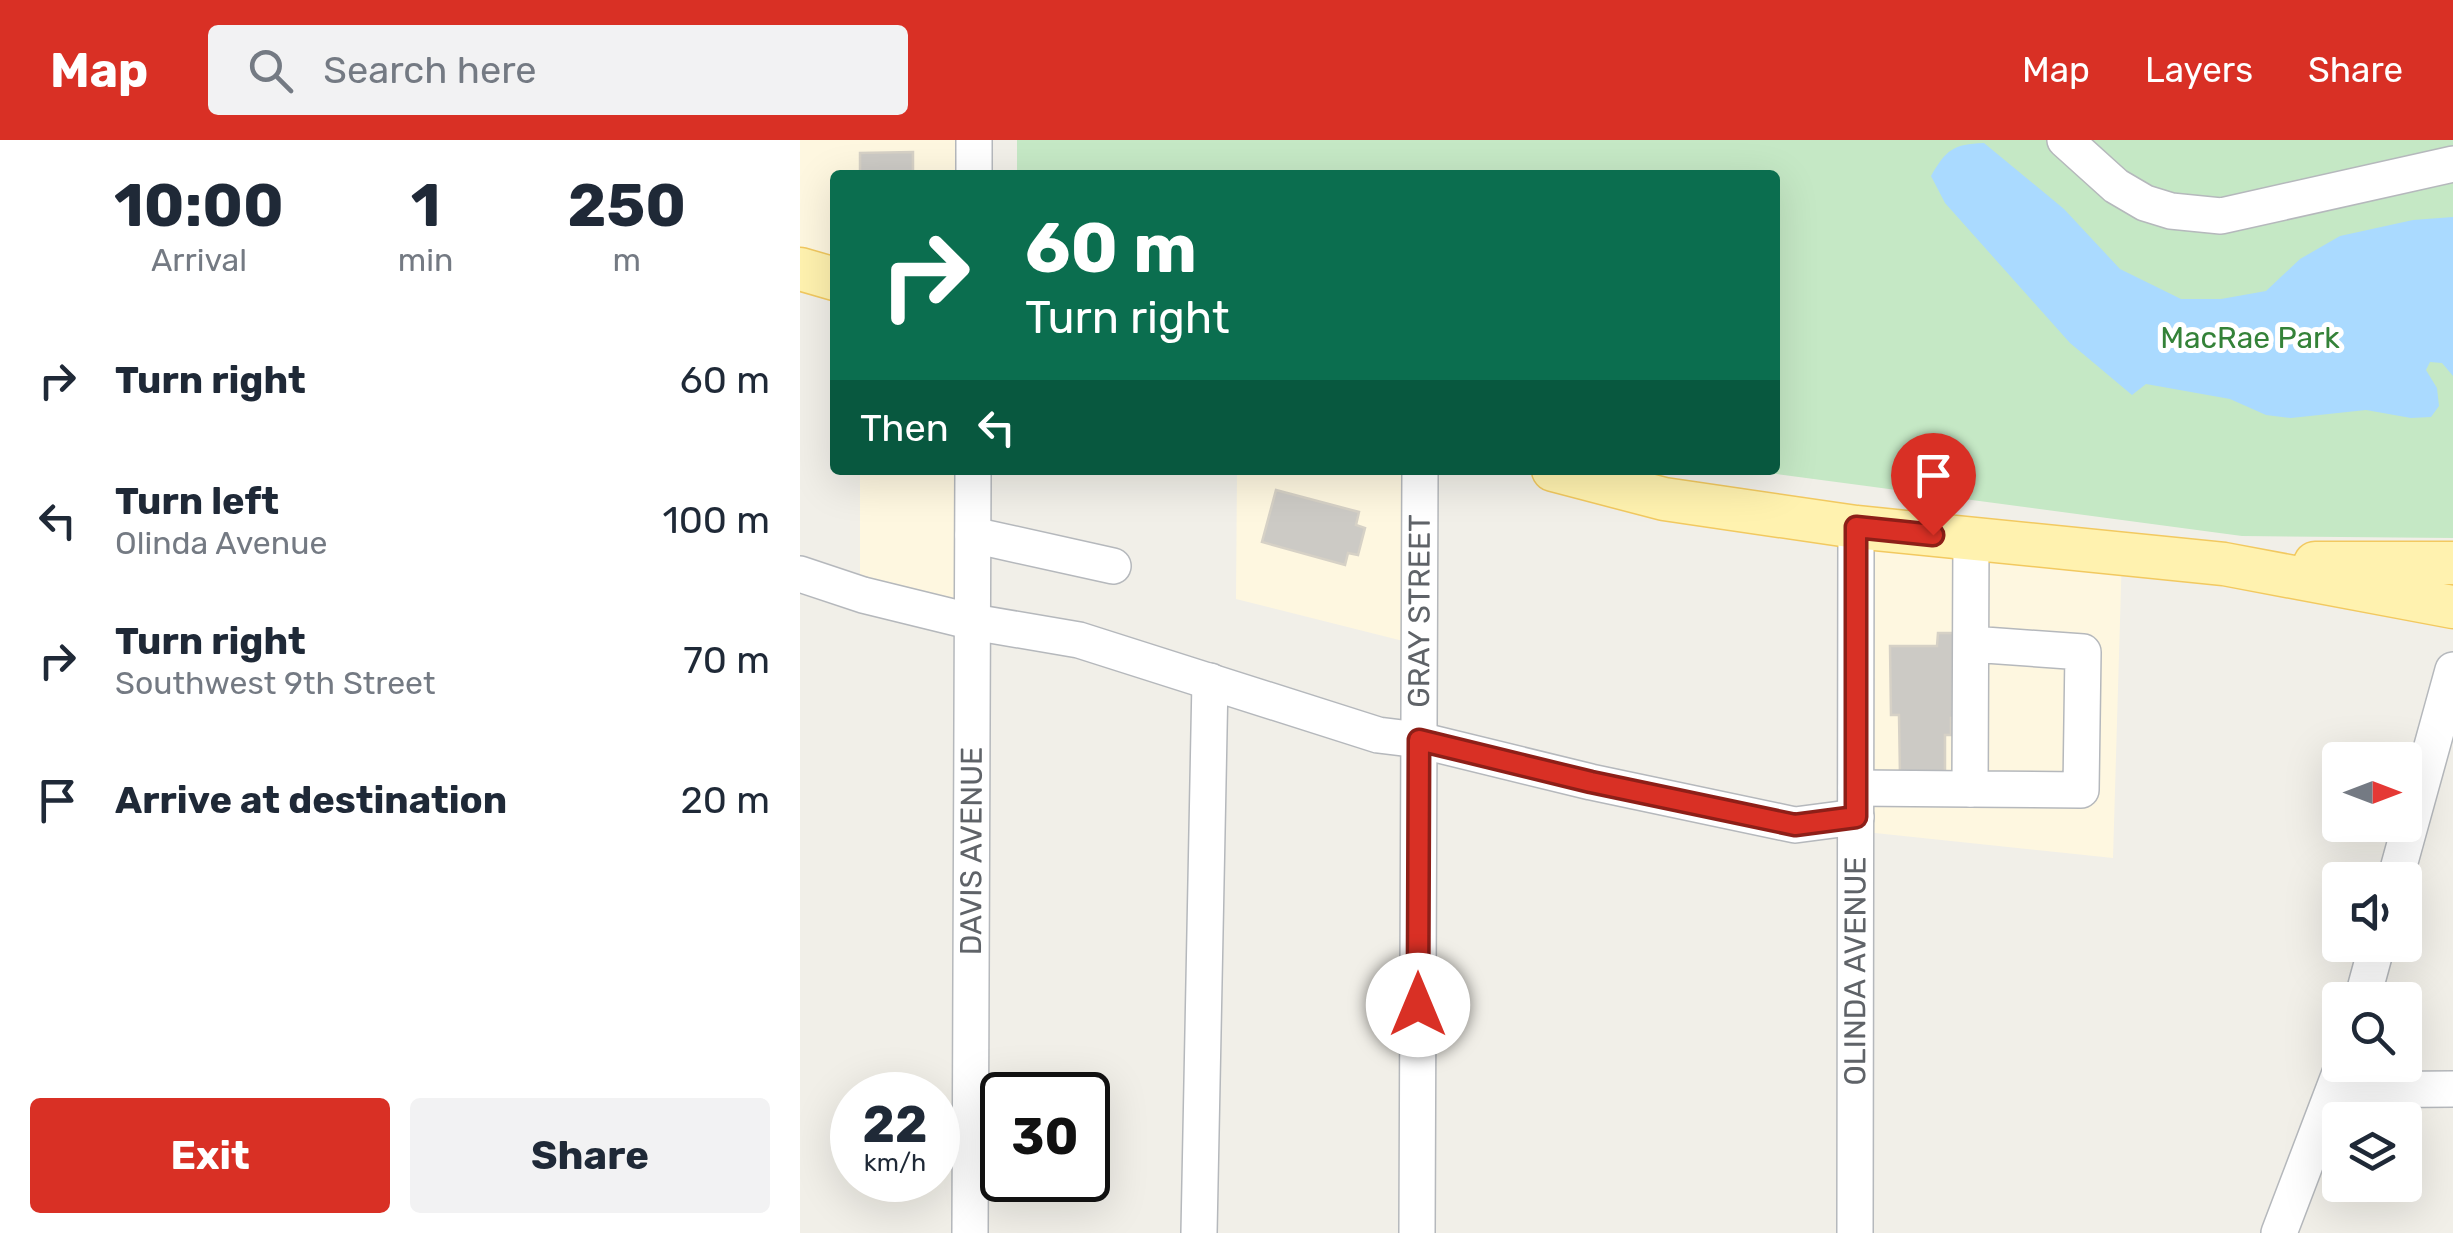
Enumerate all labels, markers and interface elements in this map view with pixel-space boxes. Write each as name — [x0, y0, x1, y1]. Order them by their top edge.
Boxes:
search box — [208, 25, 908, 115]
text: Map — [50, 42, 148, 99]
icon: search — [243, 43, 298, 98]
text: Search here — [323, 47, 537, 93]
text: Map — [2022, 49, 2090, 91]
text: Layers — [2145, 49, 2253, 91]
text: Share — [2308, 49, 2403, 91]
text: 10:00 — [114, 170, 284, 241]
text: 1 — [411, 170, 440, 241]
text: 250 — [567, 170, 686, 241]
text: 60 m — [1025, 207, 1197, 290]
icon: right — [860, 210, 990, 340]
text: Arrival — [151, 241, 247, 279]
text: min — [398, 241, 453, 279]
text: m — [612, 241, 641, 279]
text: Turn right — [1025, 291, 1229, 344]
park label: MacRae Park — [2160, 320, 2340, 356]
icon: right — [30, 353, 85, 408]
text: Turn right — [115, 357, 306, 403]
text: 60 m — [680, 357, 770, 403]
icon: left — [969, 400, 1024, 455]
text: Then — [860, 405, 949, 451]
pin — [1891, 433, 1976, 536]
icon: arrive — [1906, 448, 1961, 503]
text: Turn left — [115, 478, 279, 524]
icon: left — [30, 493, 85, 548]
text: 100 m — [662, 497, 770, 543]
street label: GRAY STREET — [1401, 514, 1438, 708]
text: Olinda Avenue — [115, 524, 327, 562]
text: Turn right — [115, 618, 306, 664]
icon: right — [30, 633, 85, 688]
text: 70 m — [683, 637, 770, 683]
text: Southwest 9th Street — [115, 664, 435, 702]
north arrow — [2322, 742, 2422, 842]
map controls — [2322, 742, 2422, 1202]
street label: DAVIS AVENUE — [953, 747, 990, 955]
icon: arrive — [30, 773, 85, 828]
text: Arrive at destination — [115, 777, 507, 823]
text: 20 m — [680, 777, 770, 823]
street label: OLINDA AVENUE — [1837, 856, 1874, 1086]
button: sound — [2322, 862, 2422, 962]
position arrow — [1366, 953, 1470, 1057]
button: search — [2322, 982, 2422, 1082]
speed limit sign: 30 — [980, 1072, 1110, 1202]
text: 22 — [863, 1095, 928, 1155]
button: Exit — [30, 1098, 390, 1213]
button: Share — [410, 1098, 770, 1213]
button: layers — [2322, 1102, 2422, 1202]
text: km/h — [864, 1148, 926, 1177]

